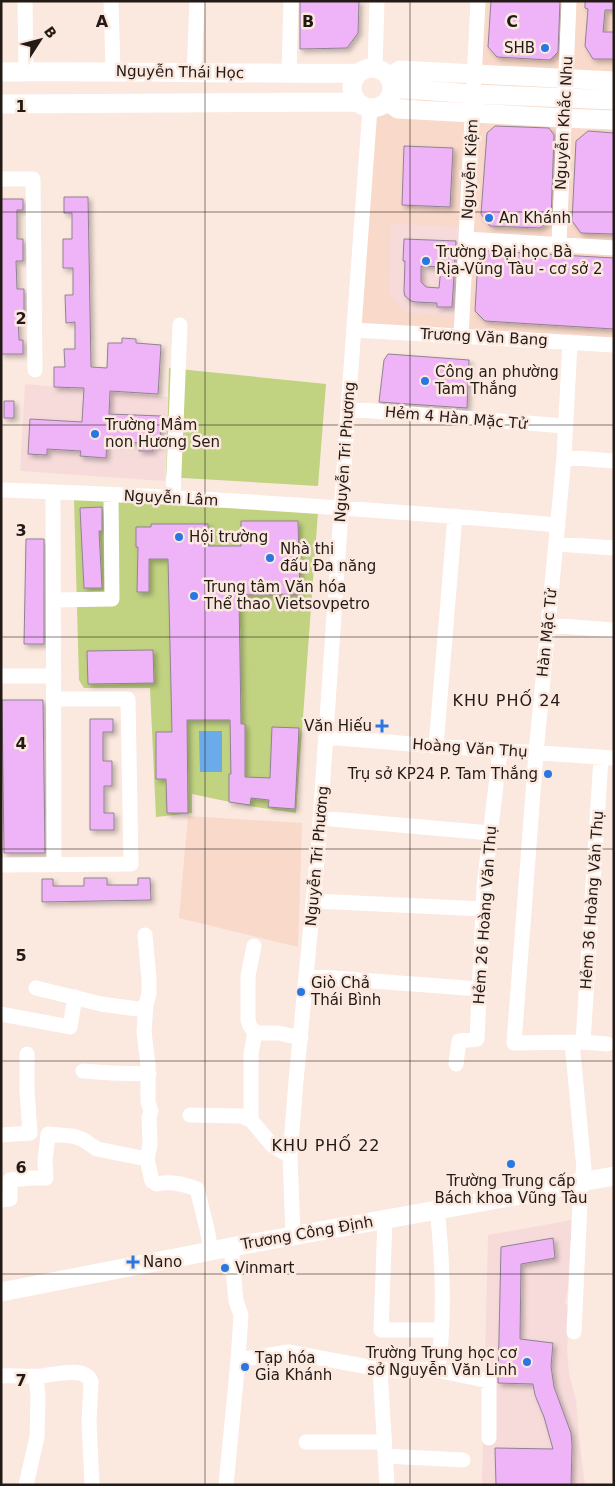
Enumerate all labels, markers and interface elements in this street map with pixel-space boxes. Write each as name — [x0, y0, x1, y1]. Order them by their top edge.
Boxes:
text: A — [96, 12, 109, 31]
text: B — [302, 12, 314, 31]
text: C — [506, 12, 518, 31]
north arrow — [15, 15, 65, 65]
text: B — [41, 23, 60, 41]
place label: SHB — [504, 39, 535, 57]
marker: SHB — [539, 42, 551, 54]
street label: Nguyễn Khắc Nhu — [551, 55, 577, 191]
street label: Nguyễn Thái Học — [116, 62, 244, 82]
text: 1 — [15, 97, 27, 116]
street label: Nguyễn Kiệm — [458, 118, 482, 220]
place label: An Khánh — [499, 209, 571, 227]
marker: An Khánh — [483, 212, 495, 224]
place label: Trường Đại học Bà Rịa-Vũng Tàu - cơ sở 2 — [435, 243, 602, 278]
marker: Trường Đại học Bà Rịa-Vũng Tàu - cơ sở 2 — [420, 255, 432, 267]
text: 2 — [15, 309, 27, 328]
street label: Trương Văn Bang — [419, 325, 548, 349]
place label: Công an phường Tam Thắng — [434, 363, 559, 398]
marker: Công an phường Tam Thắng — [419, 375, 431, 387]
street label: Nguyễn Tri Phương — [331, 381, 359, 523]
street label: Hẻm 4 Hàn Mặc Tử — [384, 403, 529, 433]
place label: Trường Mầm non Hương Sen — [104, 416, 220, 451]
marker: Trường Mầm non Hương Sen — [89, 428, 101, 440]
street label: Nguyễn Lâm — [123, 487, 219, 509]
text: 3 — [15, 521, 27, 540]
place label: Hội trường — [189, 528, 268, 546]
marker: Hội trường — [173, 531, 185, 543]
place label: Nhà thi đấu Đa năng — [280, 540, 376, 575]
marker: Nhà thi đấu Đa năng — [264, 552, 276, 564]
place label: Trung tâm Văn hóa Thể thao Vietsovpetro — [203, 578, 370, 613]
street label: Hàn Mặc Tử — [533, 587, 561, 678]
marker: Trung tâm Văn hóa Thể thao Vietsovpetro — [188, 590, 200, 602]
district label: KHU PHỐ 24 — [452, 689, 562, 710]
place label: Văn Hiếu — [304, 717, 372, 735]
marker: Văn Hiếu — [376, 720, 388, 732]
text: 4 — [15, 734, 27, 753]
street label: Hoàng Văn Thụ — [412, 735, 528, 761]
place label: Trụ sở KP24 P. Tam Thắng — [347, 765, 538, 783]
marker: Trụ sở KP24 P. Tam Thắng — [542, 768, 554, 780]
street label: Nguyễn Tri Phương — [302, 785, 332, 927]
street label: Hẻm 36 Hoàng Văn Thụ — [577, 810, 607, 990]
street label: Hẻm 26 Hoàng Văn Thụ — [470, 825, 500, 1005]
text: 5 — [15, 946, 27, 965]
place label: Giò Chả Thái Bình — [310, 974, 381, 1009]
marker: Giò Chả Thái Bình — [295, 986, 307, 998]
district label: KHU PHỐ 22 — [271, 1134, 381, 1155]
text: 6 — [15, 1158, 27, 1177]
marker: Trường Trung cấp Bách khoa Vũng Tàu — [505, 1158, 517, 1170]
place label: Trường Trung cấp Bách khoa Vũng Tàu — [434, 1172, 588, 1207]
street label: Trương Công Định — [239, 1213, 374, 1254]
place label: Nano — [143, 1253, 182, 1271]
marker: Nano — [127, 1256, 139, 1268]
place label: Vinmart — [235, 1259, 295, 1277]
marker: Vinmart — [219, 1262, 231, 1274]
place label: Trường Trung học cơ sở Nguyễn Văn Linh — [365, 1344, 518, 1379]
place label: Tạp hóa Gia Khánh — [254, 1349, 332, 1384]
marker: Trường Trung học cơ sở Nguyễn Văn Linh — [521, 1356, 533, 1368]
marker: Tạp hóa Gia Khánh — [239, 1361, 251, 1373]
text: 7 — [15, 1371, 27, 1390]

